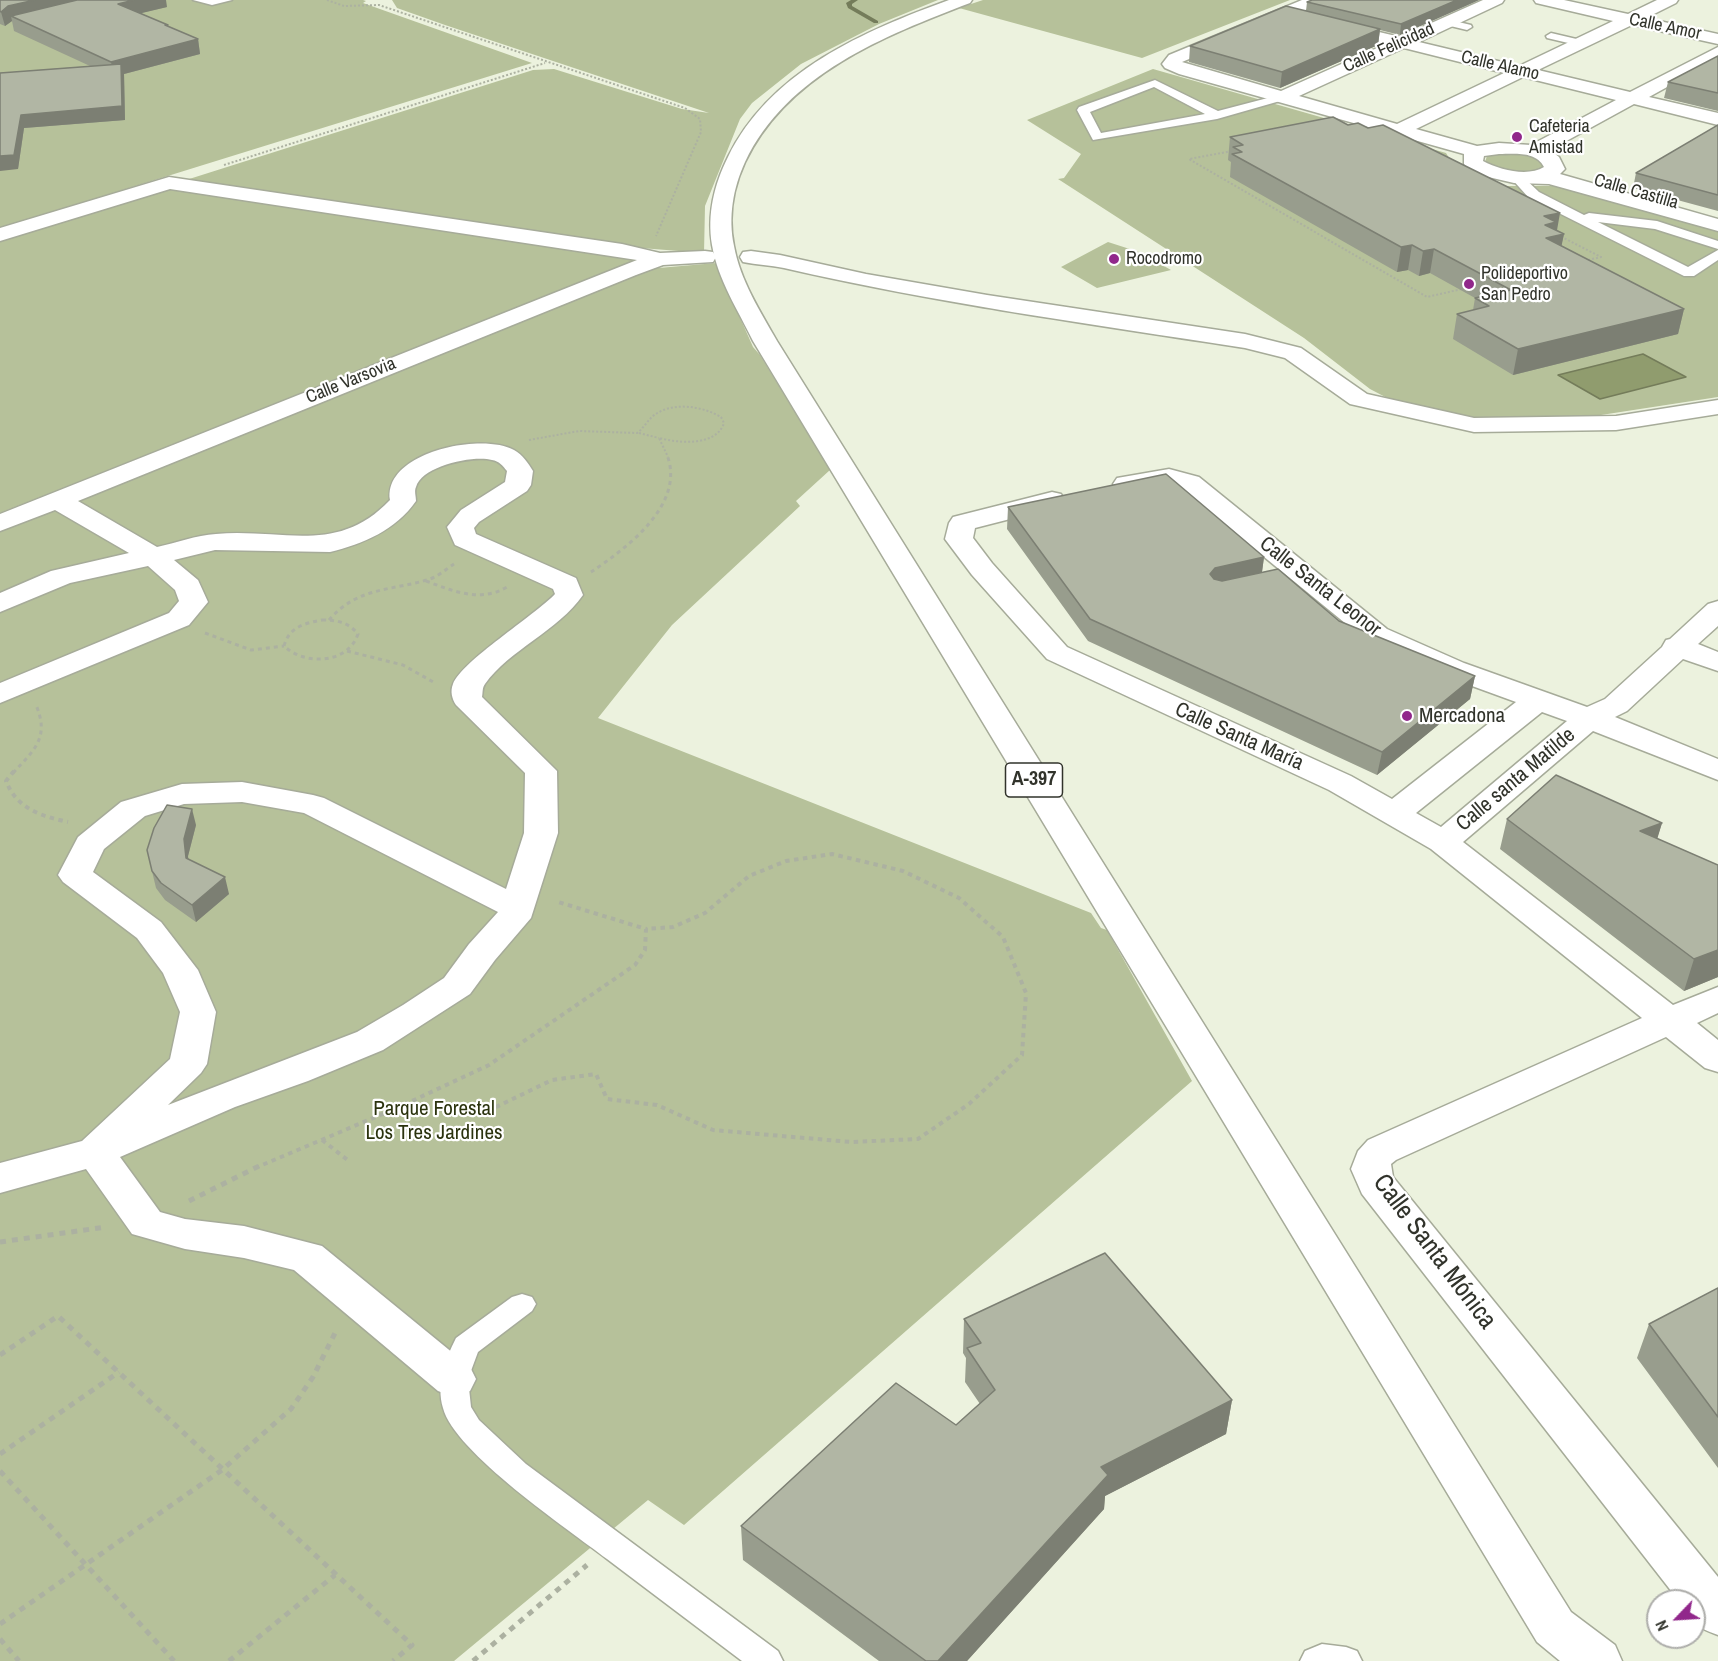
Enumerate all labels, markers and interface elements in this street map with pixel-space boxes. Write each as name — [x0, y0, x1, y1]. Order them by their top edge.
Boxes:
street label: Calle Amor — [1627, 9, 1703, 45]
street label: Calle Felicidad — [1340, 18, 1438, 78]
street label: Calle Alamo — [1459, 47, 1541, 85]
place label: Cafeteria Amistad — [1529, 116, 1590, 158]
marker: Cafeteria Amistad — [1510, 130, 1524, 144]
street label: Calle Castilla — [1591, 170, 1681, 214]
place label: Rocodromo — [1126, 248, 1202, 270]
marker: Rocodromo — [1107, 252, 1121, 266]
place label: Polideportivo San Pedro — [1481, 263, 1568, 306]
marker: Polideportivo San Pedro — [1462, 277, 1476, 291]
street label: Calle Varsovia — [303, 353, 399, 409]
street label: Calle Santa Leonor — [1254, 532, 1386, 642]
street label: Calle Santa María — [1171, 697, 1307, 777]
place label: Mercadona — [1419, 703, 1505, 729]
marker: Mercadona — [1400, 709, 1414, 723]
street label: Calle santa Matilde — [1451, 723, 1581, 837]
road number: A-397 — [1006, 763, 1062, 797]
park label: Parque Forestal Los Tres Jardines — [365, 1096, 503, 1146]
street label: Calle Santa Mónica — [1366, 1168, 1502, 1336]
north arrow — [1646, 1589, 1706, 1649]
text: N — [1650, 1617, 1673, 1635]

